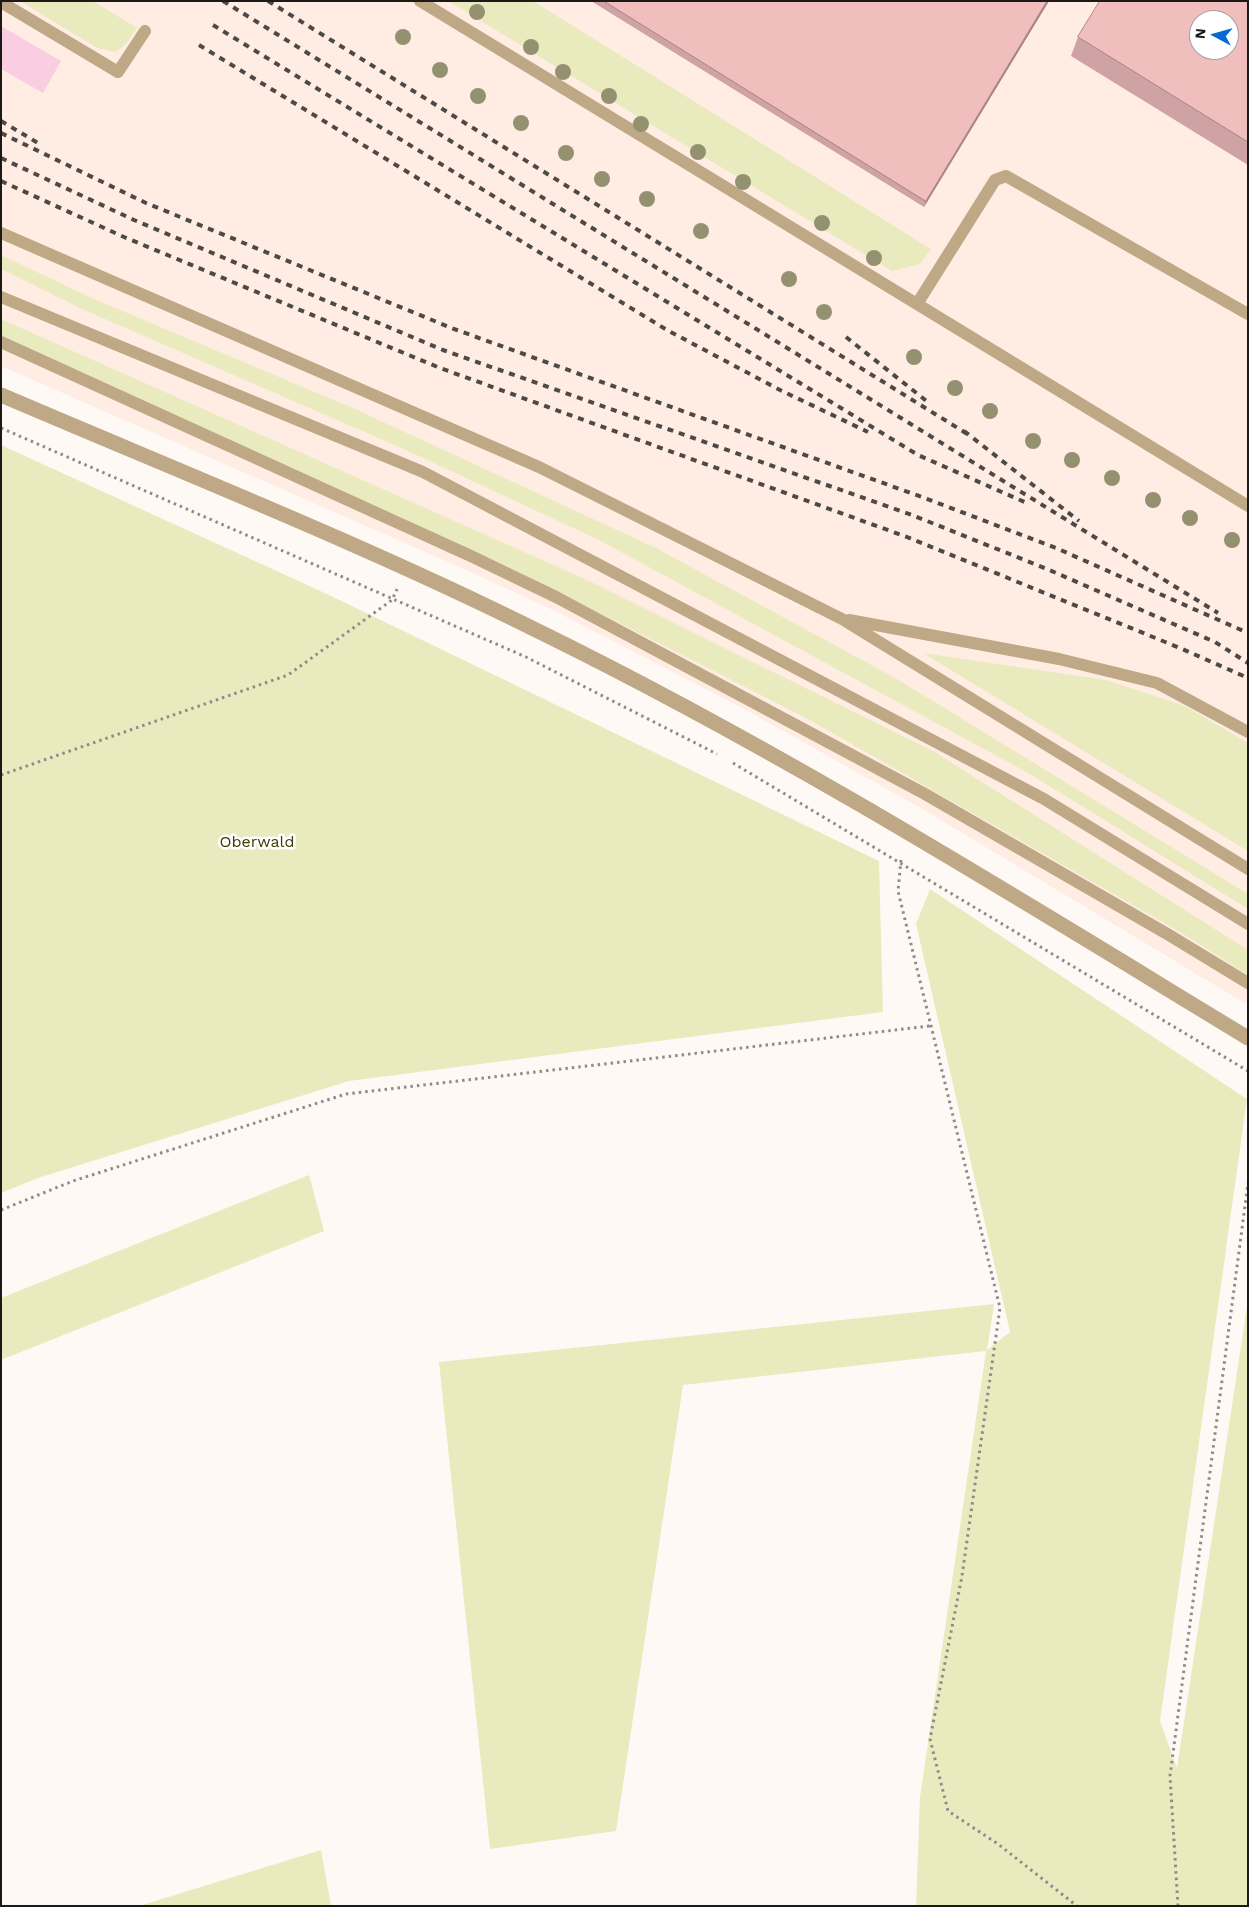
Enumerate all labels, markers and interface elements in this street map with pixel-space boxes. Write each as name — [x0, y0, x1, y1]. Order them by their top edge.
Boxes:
north arrow — [1189, 10, 1239, 60]
text: N — [1192, 28, 1209, 40]
park label: Oberwald — [220, 832, 294, 852]

